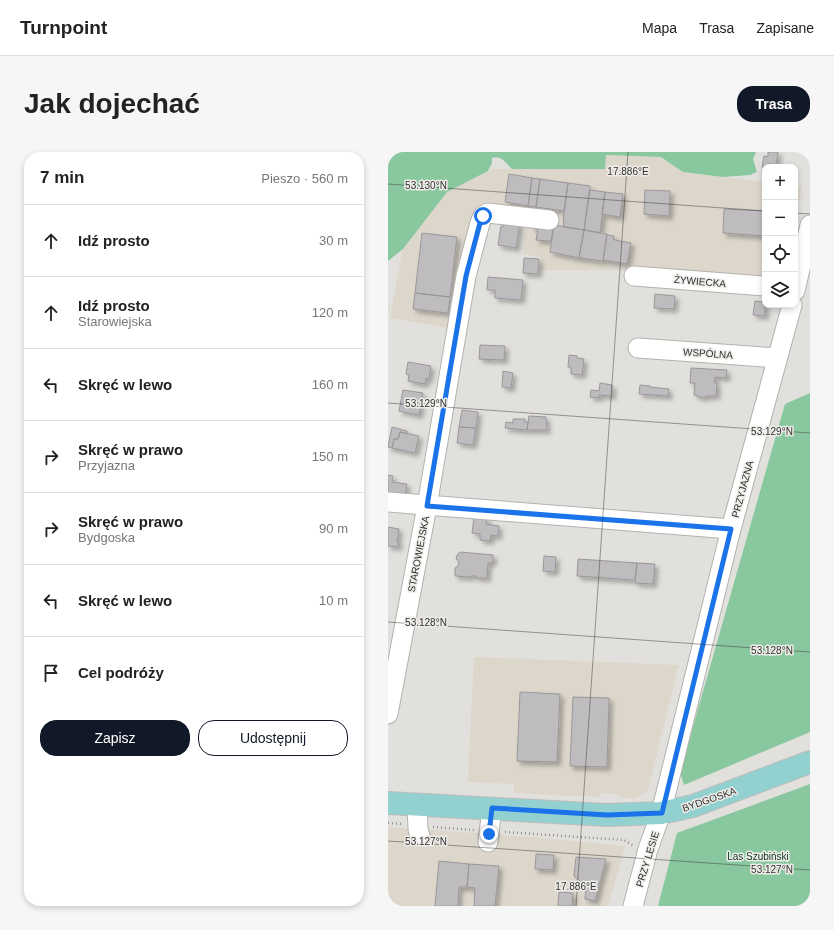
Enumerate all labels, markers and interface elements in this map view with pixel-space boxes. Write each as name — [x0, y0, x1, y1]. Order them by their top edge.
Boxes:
text: Turnpoint — [20, 17, 107, 38]
text: Mapa — [642, 20, 677, 36]
text: Trasa — [699, 20, 734, 36]
text: Zapisane — [756, 20, 814, 36]
button: Trasa — [737, 86, 810, 122]
text: Jak dojechać — [24, 88, 200, 119]
map controls — [762, 164, 798, 308]
button: + — [762, 164, 798, 200]
text: 17.886°E — [607, 166, 649, 177]
text: 7 min — [40, 168, 84, 187]
text: Pieszo · 560 m — [261, 171, 348, 186]
text: 53.130°N — [405, 180, 447, 191]
button: − — [762, 200, 798, 236]
route start — [474, 207, 492, 225]
icon: ahead — [40, 230, 62, 252]
text: Idź prosto — [78, 232, 150, 249]
text: 30 m — [319, 233, 348, 248]
button: locate — [762, 236, 798, 272]
button: layers — [762, 272, 798, 308]
street label: ŻYWIECKA — [673, 273, 727, 289]
text: Idź prosto — [78, 297, 150, 314]
icon: ahead — [40, 302, 62, 324]
text: 120 m — [312, 305, 348, 320]
text: Starowiejska — [78, 314, 152, 329]
street label: WSPÓLNA — [683, 345, 734, 361]
icon: left — [40, 374, 62, 396]
text: Skręć w lewo — [78, 376, 172, 393]
text: 160 m — [312, 377, 348, 392]
text: 53.129°N — [405, 398, 447, 409]
text: 53.129°N — [751, 426, 793, 437]
text: Skręć w prawo — [78, 441, 183, 458]
icon: right — [40, 446, 62, 468]
text: 150 m — [312, 449, 348, 464]
text: Przyjazna — [78, 458, 135, 473]
street label: PRZYJAZNA — [730, 459, 755, 519]
text: Skręć w prawo — [78, 513, 183, 530]
street label: STAROWIEJSKA — [406, 515, 431, 593]
icon: right — [40, 518, 62, 540]
text: 90 m — [319, 521, 348, 536]
text: Bydgoska — [78, 530, 135, 545]
icon: left — [40, 590, 62, 612]
text: Skręć w lewo — [78, 592, 172, 609]
text: 10 m — [319, 593, 348, 608]
text: 53.128°N — [405, 617, 447, 628]
text: 53.128°N — [751, 645, 793, 656]
icon: arrive — [40, 662, 62, 684]
text: Cel podróży — [78, 664, 164, 681]
button: Zapisz — [40, 720, 190, 756]
button: Udostępnij — [198, 720, 348, 756]
street label: BYDGOSKA — [681, 785, 738, 814]
route end — [480, 825, 498, 843]
street label: PRZY LESIE — [634, 830, 661, 888]
text: 53.127°N — [405, 836, 447, 847]
park label: Las Szubiński — [727, 851, 789, 862]
text: 53.127°N — [751, 864, 793, 875]
text: 17.886°E — [555, 881, 597, 892]

